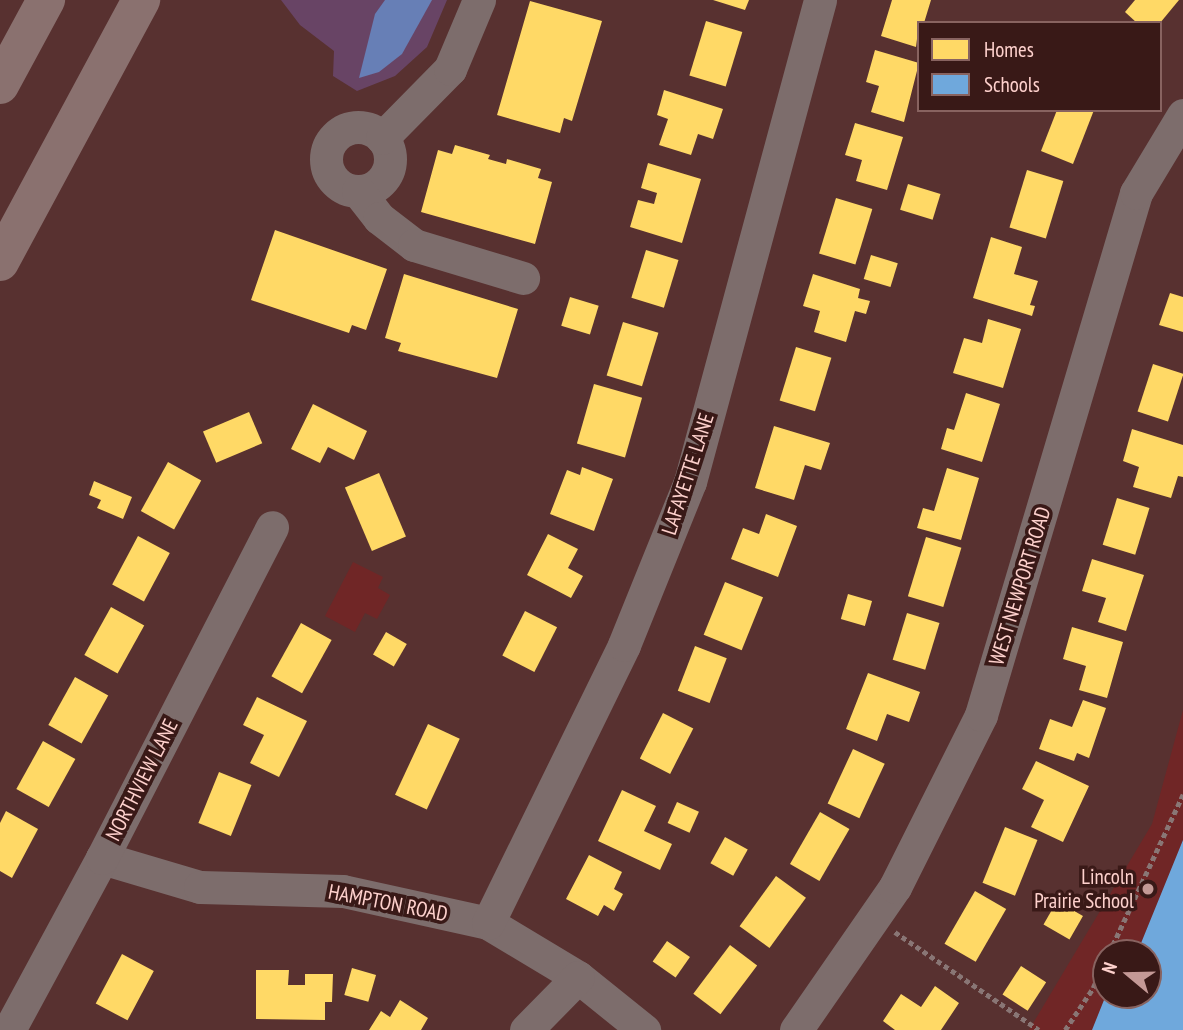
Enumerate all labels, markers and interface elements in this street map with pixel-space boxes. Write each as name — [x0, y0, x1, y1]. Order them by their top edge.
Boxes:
legend — [917, 21, 1162, 112]
text: Homes — [984, 36, 1034, 63]
text: Schools — [984, 71, 1040, 98]
street label: LAFAYETTE LANE — [656, 410, 720, 538]
street label: WEST NEWPORT ROAD — [984, 503, 1056, 669]
street label: NORTHVIEW LANE — [100, 715, 184, 845]
place label: Lincoln Prairie School — [1034, 864, 1134, 914]
street label: HAMPTON ROAD — [326, 879, 450, 927]
marker: Lincoln Prairie School — [1140, 881, 1156, 897]
north arrow — [1092, 939, 1162, 1009]
text: N — [1096, 959, 1122, 977]

